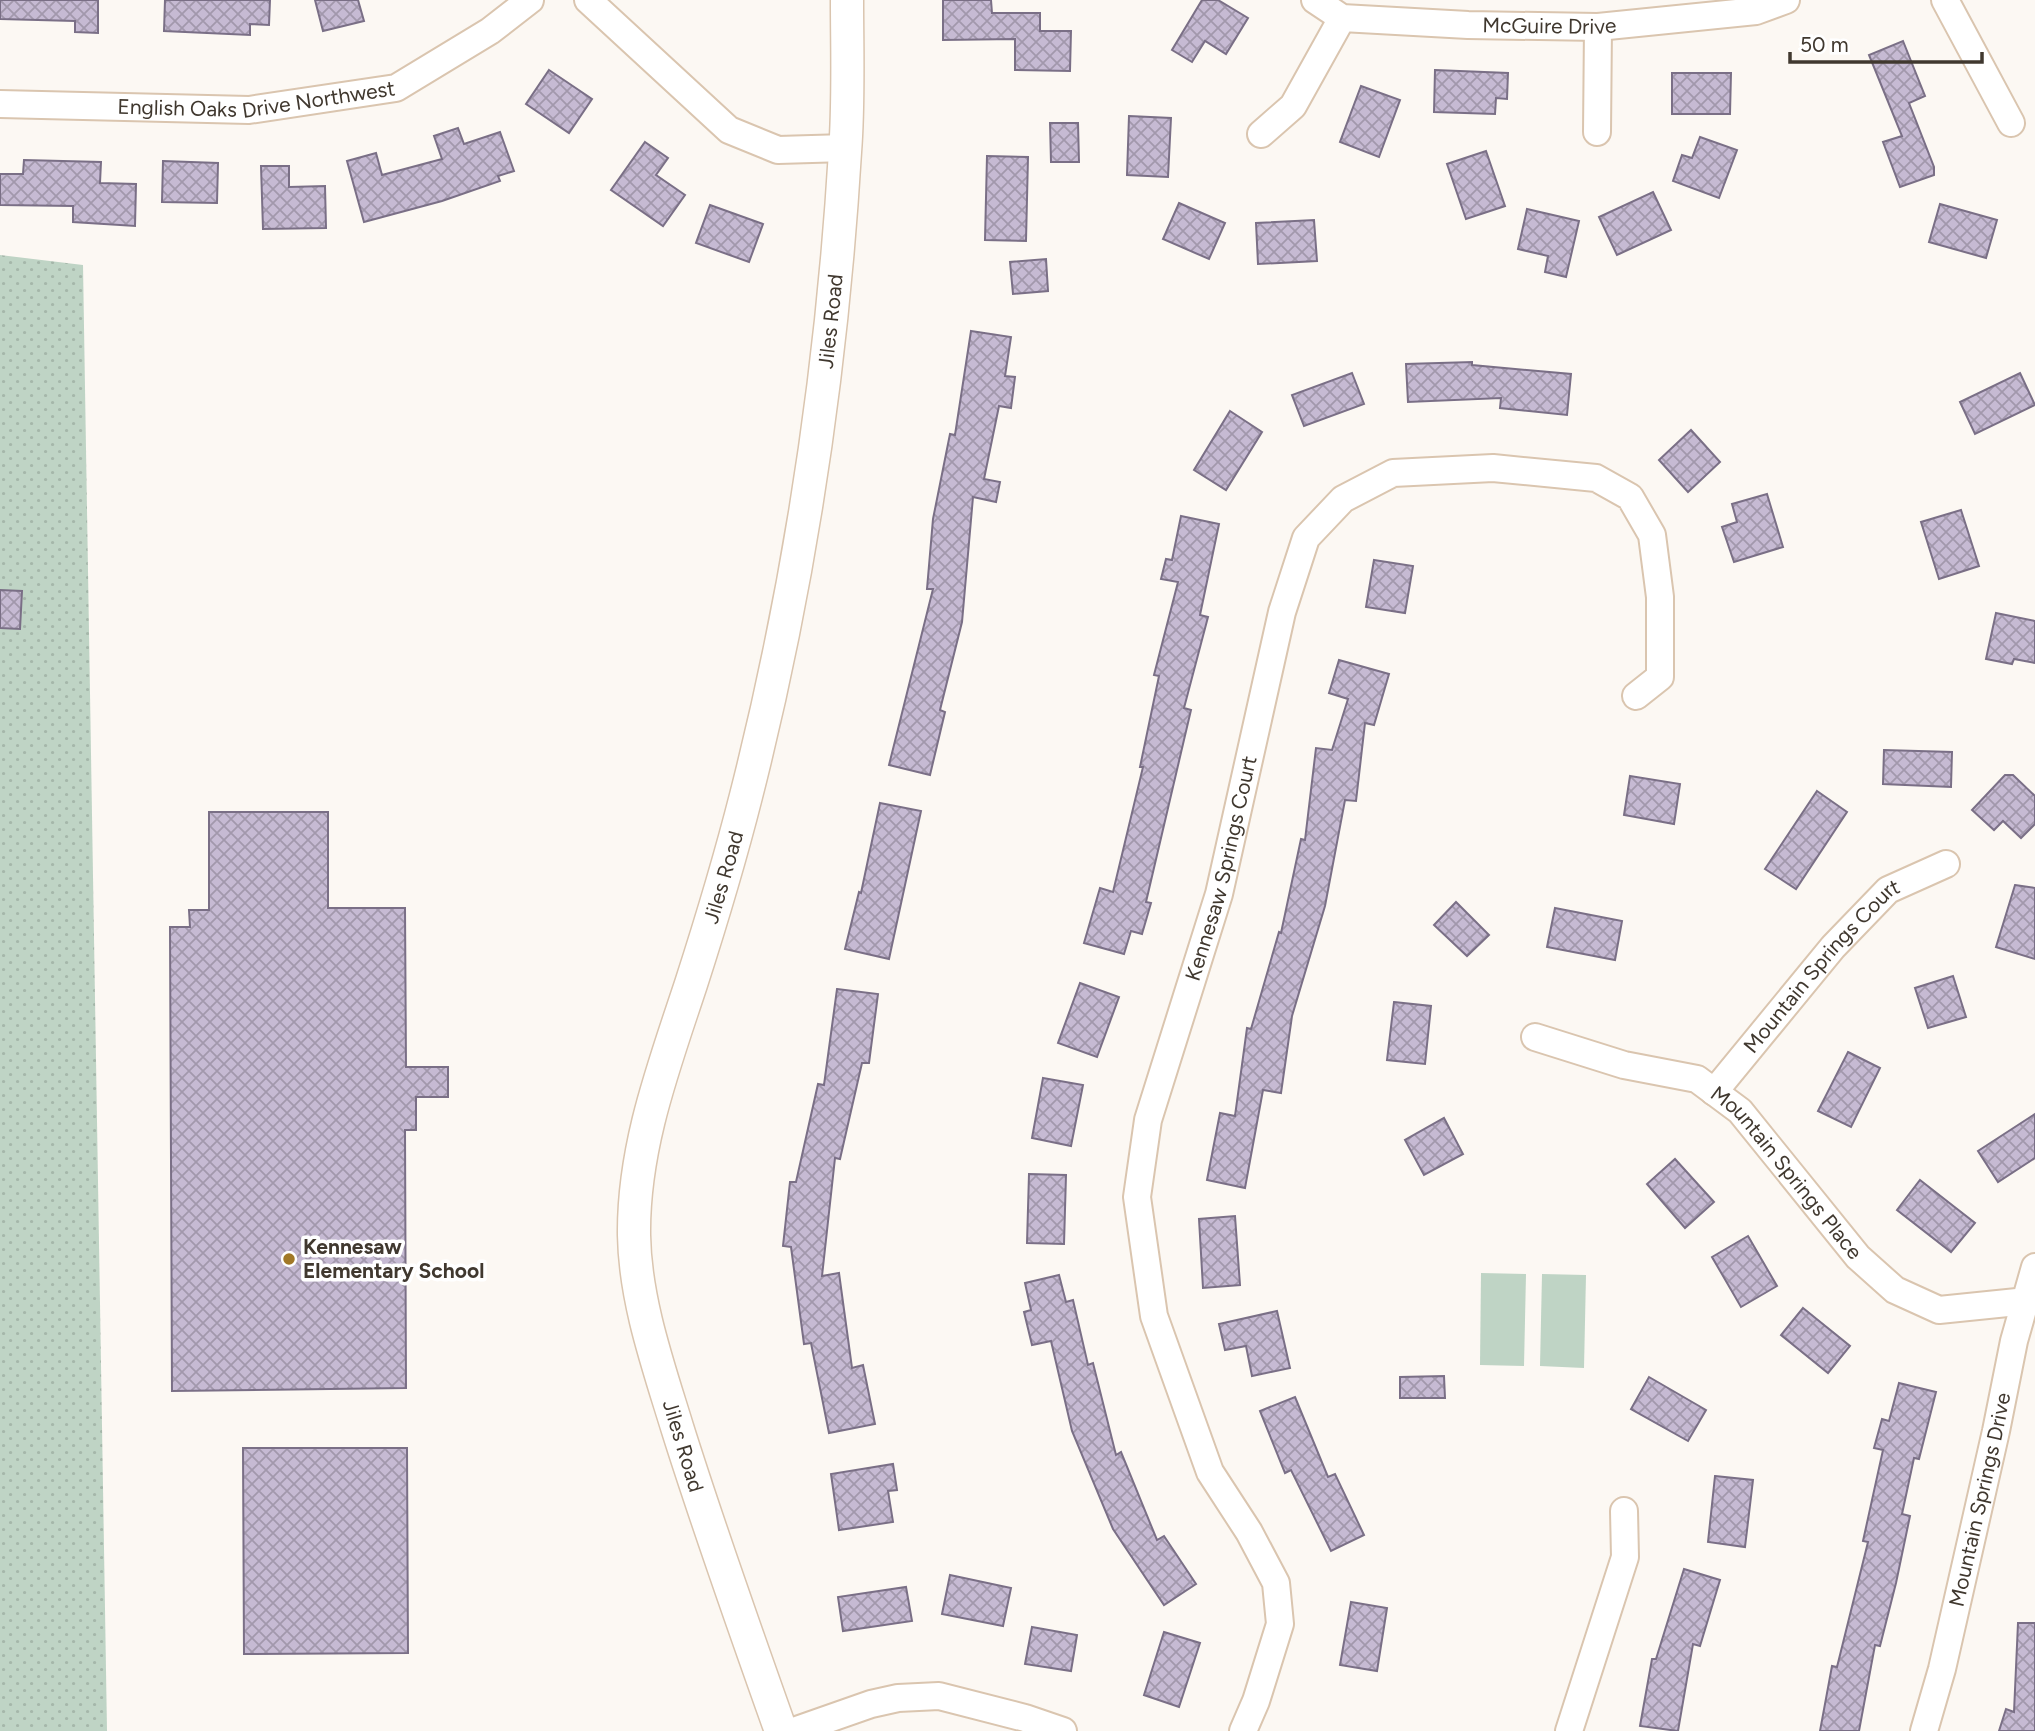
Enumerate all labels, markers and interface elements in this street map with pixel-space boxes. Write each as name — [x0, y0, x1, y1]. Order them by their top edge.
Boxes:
street label: McGuire Drive — [1482, 12, 1617, 39]
scale bar — [1790, 21, 1982, 65]
text: 50 m — [1800, 32, 1849, 57]
street label: English Oaks Drive Northwest — [117, 75, 397, 123]
street label: Jiles Road — [813, 273, 848, 370]
street label: Kennesaw Springs Court — [1180, 753, 1262, 984]
street label: Jiles Road — [698, 828, 748, 927]
street label: Mountain Springs Court — [1738, 873, 1903, 1058]
street label: Mountain Springs Place — [1706, 1081, 1868, 1264]
place label: Kennesaw Elementary School — [303, 1234, 484, 1283]
marker: Kennesaw Elementary School — [281, 1251, 297, 1267]
street label: Mountain Springs Drive — [1943, 1390, 2015, 1609]
street label: Jiles Road — [658, 1397, 709, 1495]

